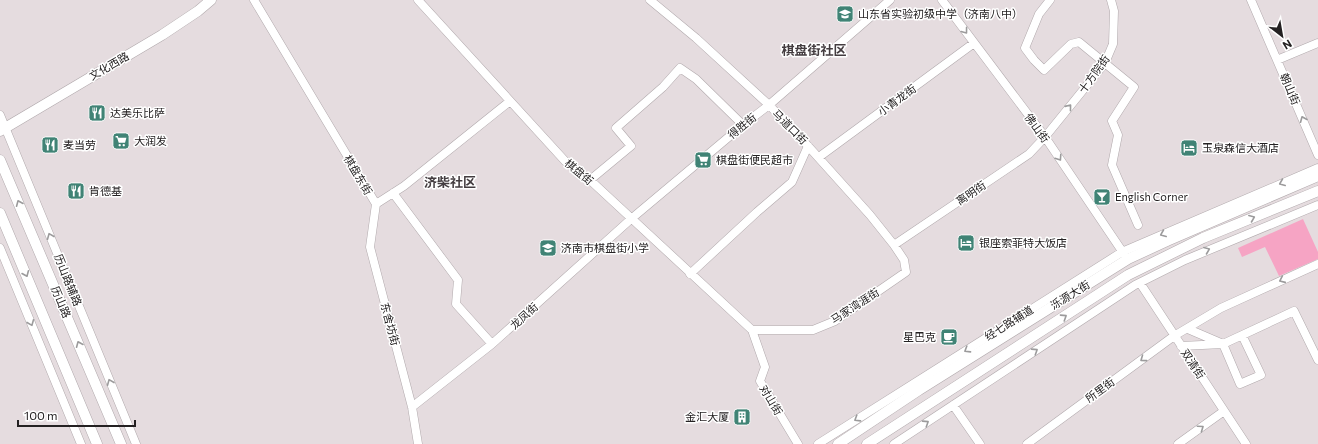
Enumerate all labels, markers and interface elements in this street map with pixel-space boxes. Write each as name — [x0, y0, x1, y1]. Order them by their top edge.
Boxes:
school or university icon: 山东省实验初级中学（济南八中） — [835, 4, 855, 24]
place label: 山东省实验初级中学（济南八中） — [858, 7, 1023, 20]
north arrow — [1262, 16, 1302, 56]
one-way arrow — [961, 27, 968, 34]
text: N — [1281, 37, 1294, 53]
district label: 棋盘街社区 — [781, 42, 847, 58]
street label: 文化西路 — [86, 49, 131, 82]
street label: 十方院街 — [1075, 52, 1112, 95]
street label: 朝山街 — [1278, 71, 1303, 107]
street label: 小青龙街 — [875, 81, 918, 118]
restaurant icon: 达美乐比萨 — [87, 103, 107, 123]
one-way arrow — [1065, 104, 1072, 112]
place label: 达美乐比萨 — [110, 106, 165, 119]
street label: 马道口街 — [770, 106, 811, 147]
street label: 得胜街 — [725, 110, 759, 141]
street label: 佛山街 — [1022, 111, 1052, 145]
one-way arrow — [1299, 116, 1307, 123]
supermarket icon: 大润发 — [111, 131, 131, 151]
place label: 大润发 — [134, 134, 167, 147]
restaurant icon: 麦当劳 — [40, 135, 60, 155]
place label: 麦当劳 — [63, 138, 96, 151]
hotel icon: 玉泉森信大酒店 — [1179, 138, 1199, 158]
place label: 玉泉森信大酒店 — [1202, 141, 1279, 154]
supermarket icon: 棋盘街便民超市 — [693, 150, 713, 170]
street label: 棋盘东街 — [342, 153, 375, 197]
place label: 棋盘街便民超市 — [716, 153, 793, 166]
one-way arrow — [1054, 154, 1061, 161]
street label: 棋盘街 — [563, 156, 596, 187]
district label: 济柴社区 — [424, 174, 476, 190]
street label: 离明街 — [953, 178, 988, 207]
one-way arrow — [1279, 179, 1286, 187]
restaurant icon: 肯德基 — [66, 181, 86, 201]
place label: 肯德基 — [89, 184, 122, 197]
bar icon: English Corner — [1092, 187, 1112, 207]
place label: English Corner — [1115, 190, 1188, 203]
one-way arrow — [15, 200, 23, 207]
one-way arrow — [1248, 215, 1255, 223]
one-way arrow — [1159, 230, 1166, 238]
one-way arrow — [46, 233, 54, 240]
hotel icon: 银座索菲特大饭店 — [956, 233, 976, 253]
place label: 银座索菲特大饭店 — [979, 236, 1067, 249]
school or university icon: 济南市棋盘街小学 — [538, 238, 558, 258]
place label: 济南市棋盘街小学 — [561, 241, 649, 254]
one-way arrow — [1204, 247, 1211, 255]
street label: 历山路辅路 — [52, 252, 84, 308]
one-way arrow — [21, 270, 29, 278]
one-way arrow — [1279, 275, 1287, 283]
street label: 泺源大街 — [1048, 277, 1092, 312]
street label: 历山路 — [48, 284, 74, 320]
street label: 马家湾涯街 — [828, 285, 881, 326]
street label: 龙凤街 — [507, 300, 540, 331]
street label: 东舍坊街 — [379, 301, 402, 347]
street label: 经七路辅道 — [982, 302, 1036, 343]
one-way arrow — [1060, 314, 1067, 321]
one-way arrow — [26, 320, 34, 327]
cafe icon: 星巴克 — [939, 327, 959, 347]
place label: 星巴克 — [903, 330, 936, 343]
one-way arrow — [75, 340, 83, 347]
one-way arrow — [964, 345, 971, 353]
street label: 双清街 — [1179, 346, 1208, 381]
one-way arrow — [1031, 348, 1038, 356]
one-way arrow — [1140, 354, 1147, 362]
street label: 所里街 — [1083, 375, 1117, 405]
one-way arrow — [107, 379, 115, 387]
street label: 对山街 — [757, 382, 785, 417]
scale bar — [18, 402, 135, 428]
building icon: 金汇大厦 — [732, 407, 752, 427]
text: 100 m — [24, 408, 58, 422]
place label: 金汇大厦 — [685, 410, 729, 423]
one-way arrow — [854, 415, 861, 422]
one-way arrow — [922, 420, 929, 427]
one-way arrow — [1197, 425, 1204, 433]

